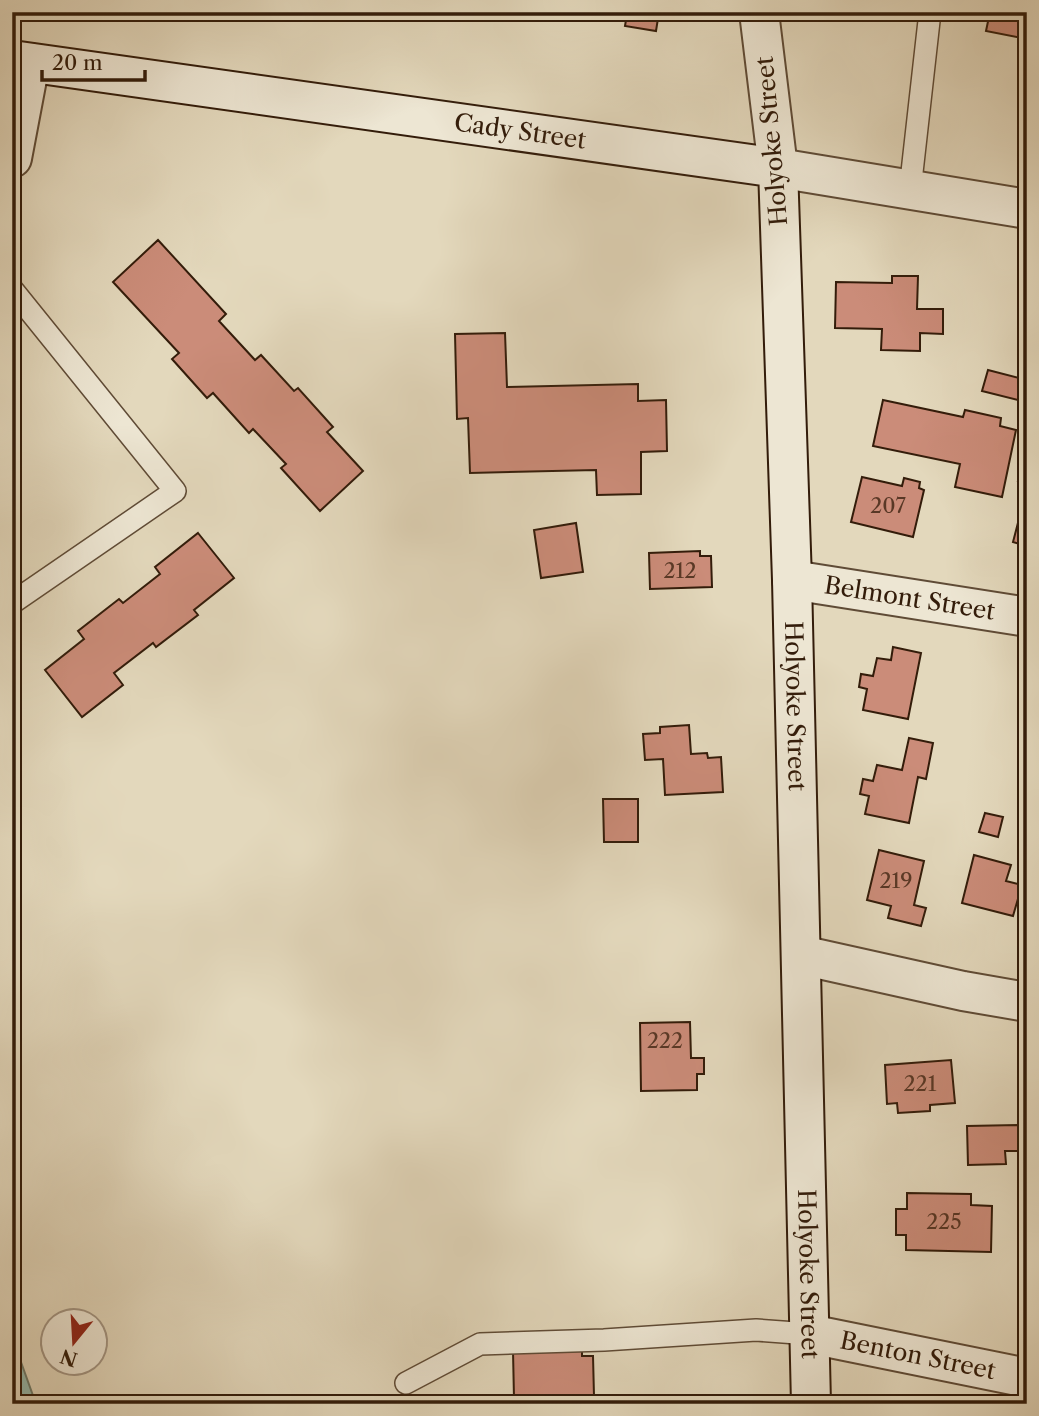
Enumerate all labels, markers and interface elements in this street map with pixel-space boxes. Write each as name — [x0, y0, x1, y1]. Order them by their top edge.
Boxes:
scale bar — [42, 38, 145, 82]
text: 20 m — [52, 50, 103, 75]
street label: Holyoke Street — [750, 55, 793, 227]
street label: Cady Street — [452, 108, 588, 155]
house number: 207 — [870, 493, 907, 518]
house number: 212 — [664, 558, 696, 583]
street label: Belmont Street — [822, 570, 998, 626]
street label: Holyoke Street — [779, 621, 812, 792]
house number: 219 — [879, 868, 913, 893]
house number: 222 — [647, 1028, 683, 1053]
house number: 221 — [904, 1071, 937, 1096]
street label: Holyoke Street — [792, 1189, 825, 1360]
house number: 225 — [926, 1209, 962, 1234]
north arrow — [38, 1308, 108, 1378]
street label: Benton Street — [838, 1325, 999, 1385]
text: N — [57, 1344, 80, 1371]

